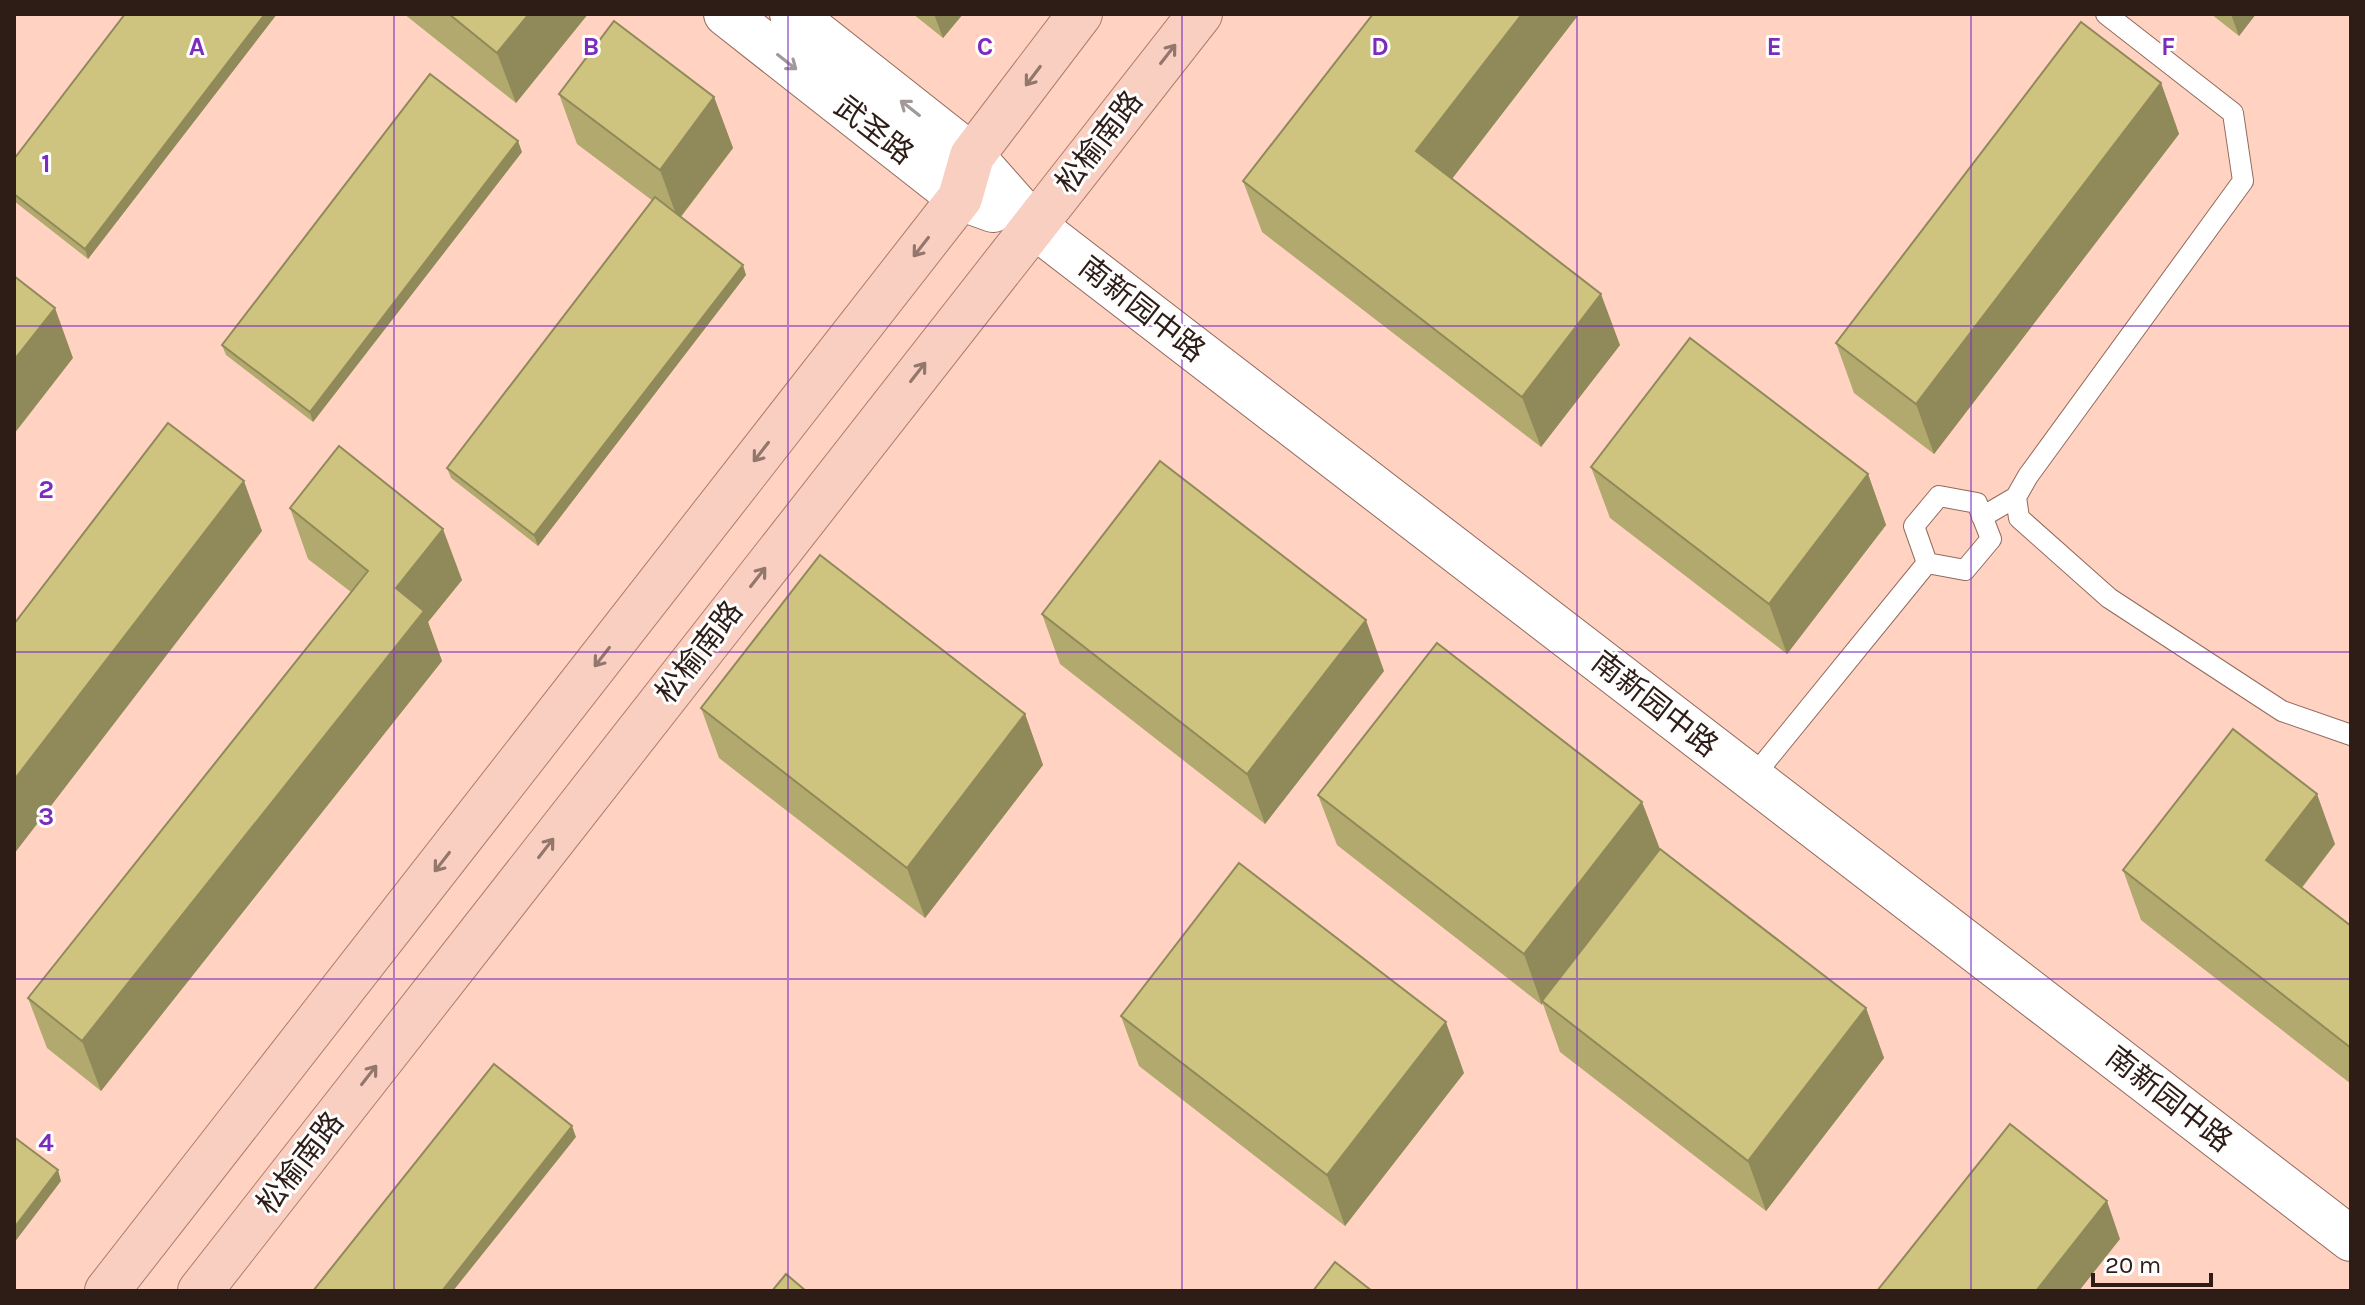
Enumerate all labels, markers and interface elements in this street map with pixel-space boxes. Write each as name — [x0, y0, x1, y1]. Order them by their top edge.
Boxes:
text: A — [189, 31, 205, 62]
text: B — [583, 31, 599, 62]
text: C — [977, 31, 993, 62]
text: D — [1371, 31, 1389, 62]
text: E — [1766, 31, 1782, 62]
text: F — [2161, 31, 2175, 62]
one-way arrow — [1159, 44, 1177, 65]
one-way arrow — [776, 53, 797, 71]
one-way arrow — [1024, 65, 1041, 86]
street label: 松榆南路 — [1048, 84, 1150, 200]
street label: 武圣路 — [827, 88, 921, 172]
one-way arrow — [900, 99, 921, 116]
text: 1 — [41, 148, 51, 179]
one-way arrow — [913, 236, 930, 257]
street label: 南新园中路 — [1072, 249, 1212, 369]
one-way arrow — [909, 362, 926, 383]
one-way arrow — [753, 441, 770, 462]
text: 2 — [38, 474, 54, 505]
one-way arrow — [749, 567, 766, 588]
street label: 松榆南路 — [648, 594, 750, 710]
street label: 南新园中路 — [1585, 644, 1725, 764]
one-way arrow — [593, 646, 610, 667]
text: 3 — [38, 801, 54, 832]
one-way arrow — [537, 838, 554, 859]
one-way arrow — [433, 851, 450, 872]
street label: 南新园中路 — [2099, 1039, 2239, 1159]
one-way arrow — [360, 1065, 377, 1086]
street label: 松榆南路 — [249, 1105, 351, 1221]
text: 4 — [38, 1127, 54, 1158]
scale bar — [2093, 1237, 2211, 1287]
text: 20 m — [2105, 1251, 2161, 1279]

